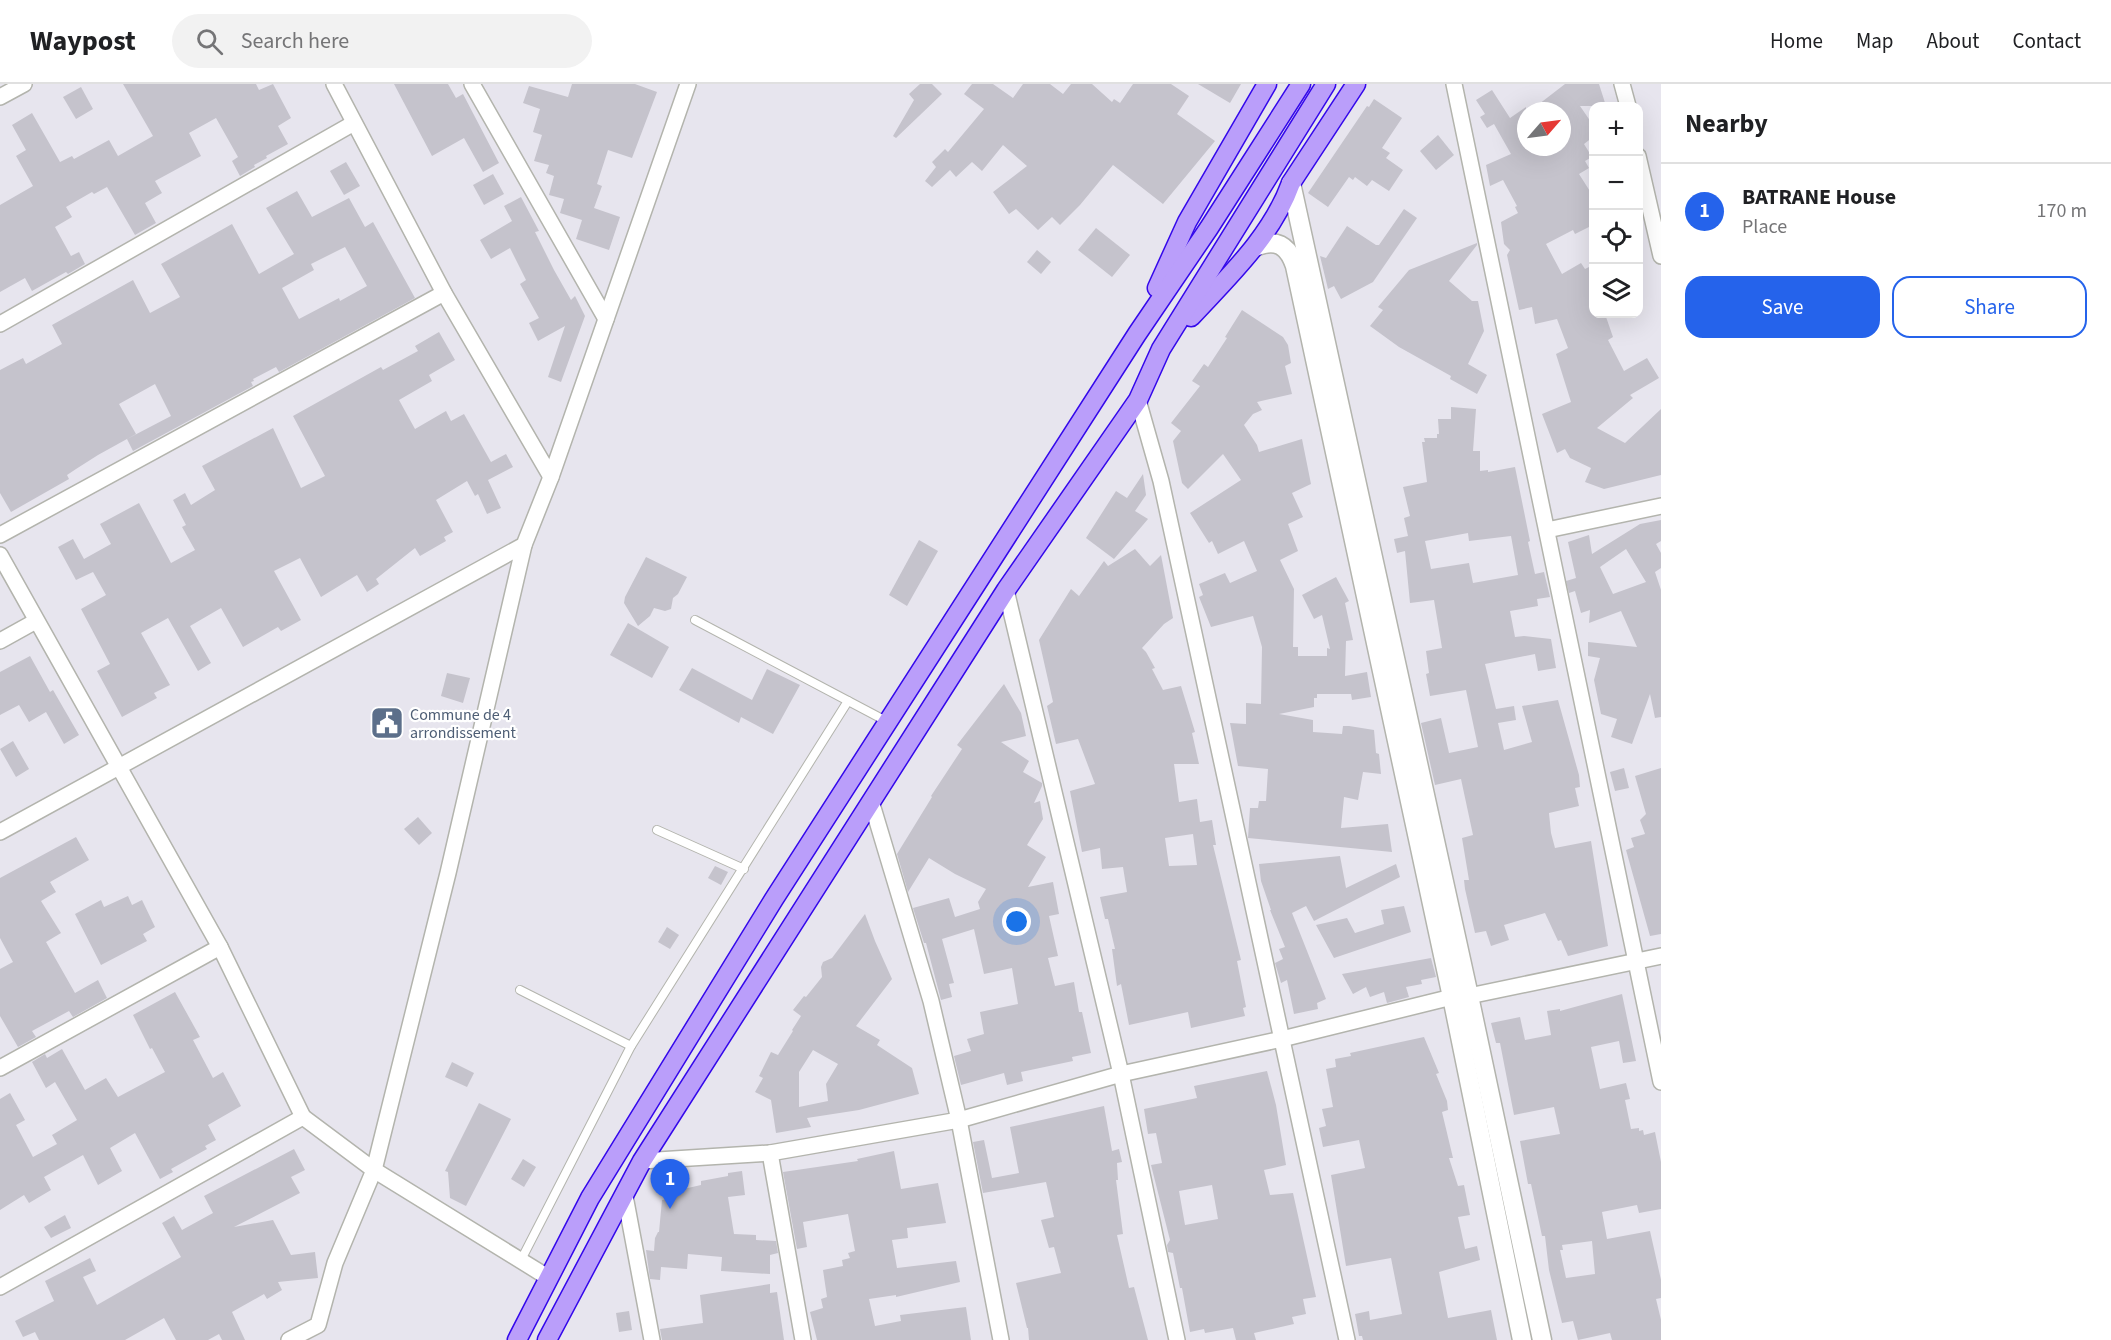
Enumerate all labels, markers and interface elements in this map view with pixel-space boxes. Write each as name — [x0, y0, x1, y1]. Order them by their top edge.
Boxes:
search box — [172, 14, 592, 68]
text: Waypost — [30, 21, 136, 61]
icon: search — [193, 25, 226, 58]
text: Search here — [241, 25, 349, 57]
text: Home — [1770, 26, 1823, 56]
text: Map — [1856, 26, 1894, 56]
text: About — [1927, 26, 1979, 56]
text: Contact — [2012, 26, 2081, 56]
north arrow — [1517, 102, 1571, 156]
map controls — [1589, 102, 1643, 318]
button: + — [1589, 102, 1643, 156]
text: Nearby — [1685, 105, 1768, 142]
button: − — [1589, 156, 1643, 210]
text: BATRANE House — [1742, 181, 1896, 213]
text: 1 — [1699, 197, 1710, 225]
text: 170 m — [2037, 197, 2087, 225]
button: locate — [1589, 210, 1643, 264]
text: Place — [1742, 213, 1787, 241]
button: layers — [1589, 264, 1643, 318]
button: Save — [1685, 276, 1880, 338]
button: Share — [1892, 276, 2087, 338]
place label: Commune de 4 arrondissement — [410, 704, 517, 744]
public building icon: Commune de 4 arrondissement — [369, 705, 405, 741]
your location — [1002, 907, 1031, 936]
pin: 1 — [650, 1160, 690, 1209]

